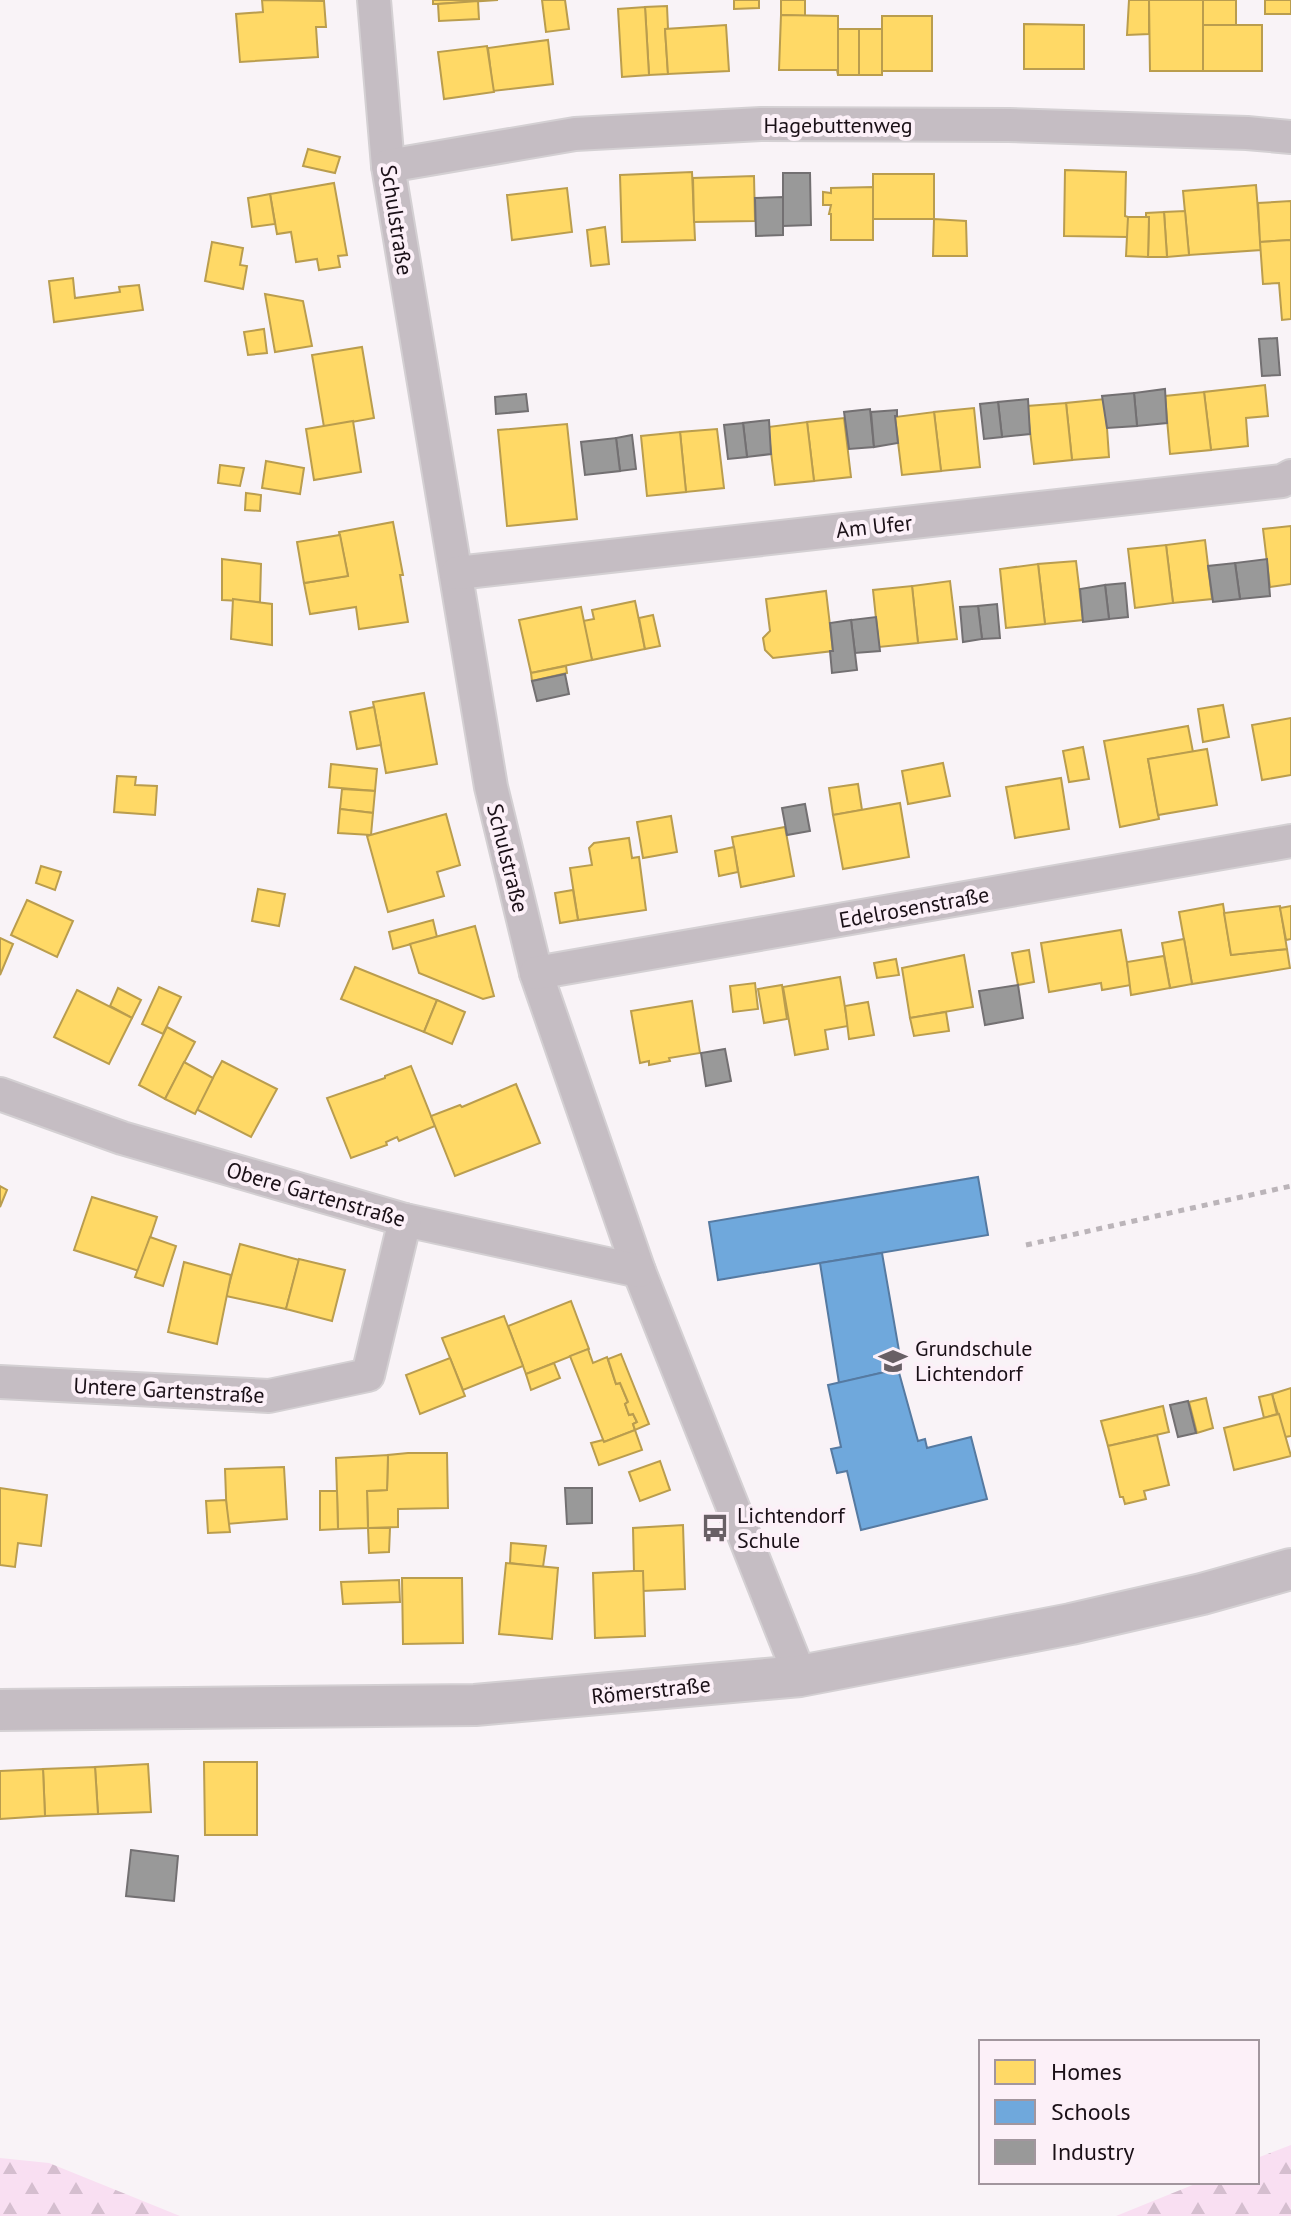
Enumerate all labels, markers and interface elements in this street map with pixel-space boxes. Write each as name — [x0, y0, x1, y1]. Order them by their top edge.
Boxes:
street label: Hagebuttenweg — [764, 111, 913, 139]
street label: Schulstraße — [374, 163, 420, 277]
street label: Am Ufer — [835, 508, 914, 544]
street label: Schulstraße — [481, 801, 535, 915]
street label: Edelrosenstraße — [837, 880, 991, 934]
street label: Obere Gartenstraße — [223, 1155, 409, 1233]
place label: Grundschule Lichtendorf — [915, 1334, 1032, 1387]
school or university icon: Grundschule Lichtendorf — [878, 1346, 908, 1376]
street label: Untere Gartenstraße — [73, 1371, 265, 1409]
place label: Lichtendorf Schule — [737, 1501, 846, 1554]
bus stop icon: Lichtendorf Schule — [700, 1513, 730, 1543]
street label: Römerstraße — [590, 1670, 712, 1710]
legend — [979, 2040, 1259, 2184]
text: Homes — [1051, 2056, 1122, 2087]
text: Schools — [1051, 2096, 1131, 2127]
text: Industry — [1051, 2136, 1135, 2167]

